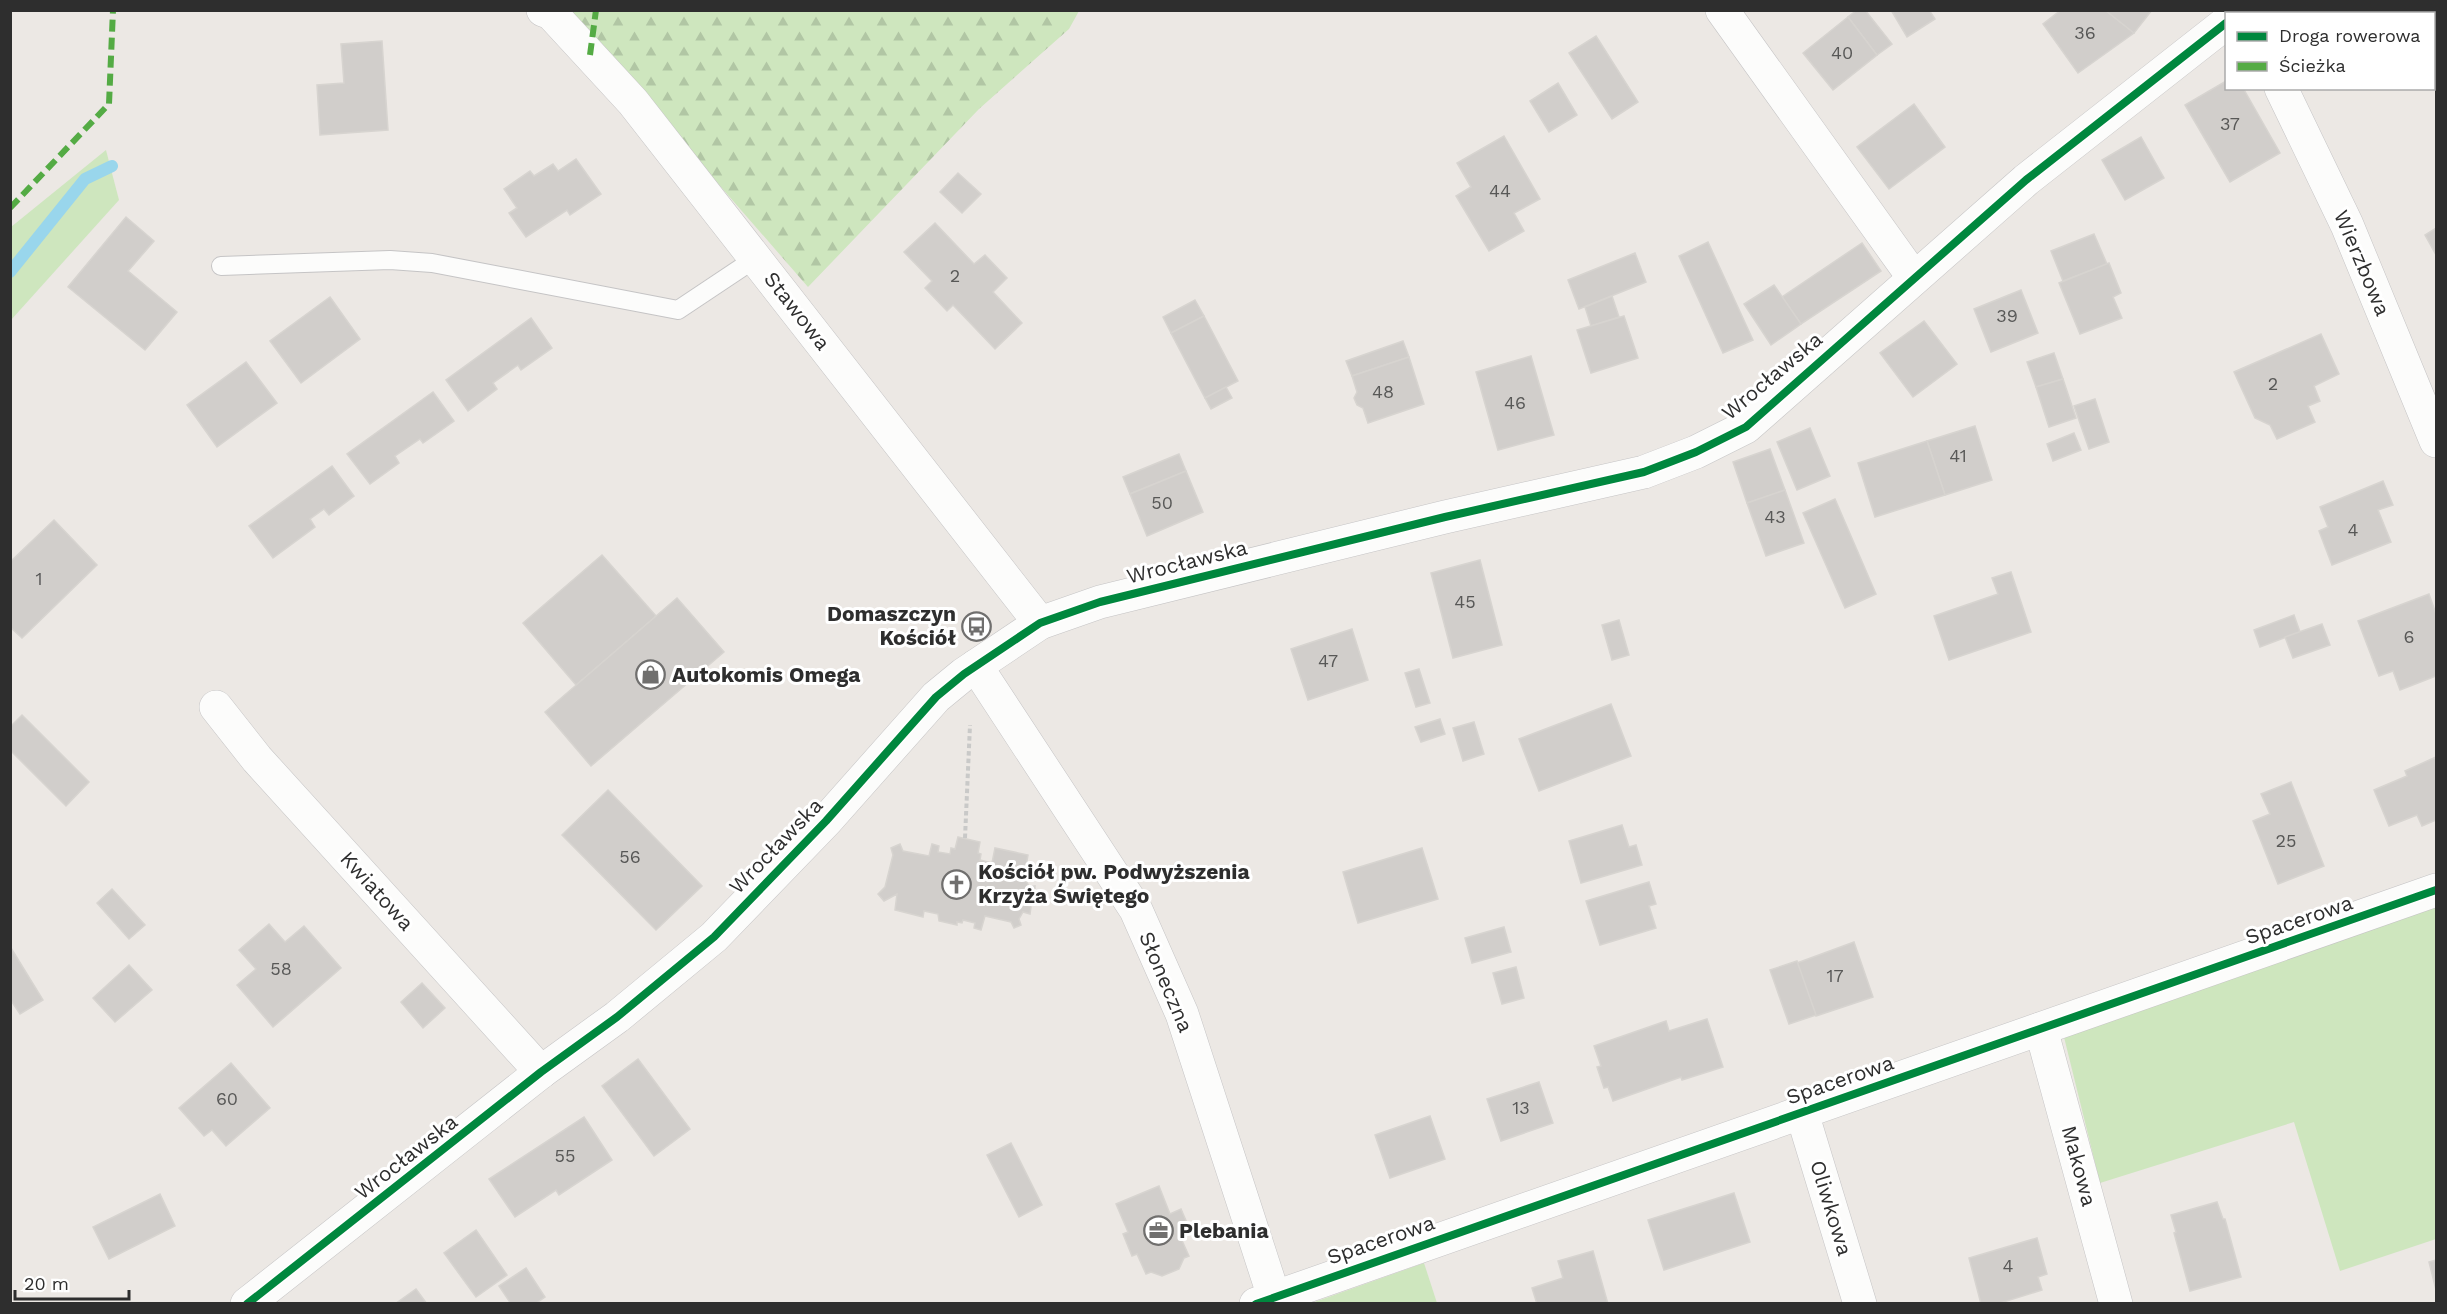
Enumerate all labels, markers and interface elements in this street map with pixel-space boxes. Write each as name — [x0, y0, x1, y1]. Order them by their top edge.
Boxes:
legend — [2225, 12, 2435, 90]
house number: 36 — [2074, 22, 2096, 43]
text: Droga rowerowa — [2279, 25, 2421, 46]
house number: 40 — [1831, 42, 1853, 63]
text: Ścieżka — [2279, 55, 2346, 76]
house number: 37 — [2220, 113, 2240, 134]
house number: 44 — [1489, 180, 1511, 201]
street label: Wierzbowa — [2329, 206, 2396, 319]
house number: 2 — [950, 265, 960, 286]
street label: Stawowa — [759, 267, 836, 355]
house number: 39 — [1996, 305, 2018, 326]
street label: Wrocławska — [1716, 326, 1827, 425]
house number: 2 — [2268, 373, 2278, 394]
house number: 48 — [1372, 381, 1394, 402]
house number: 46 — [1504, 392, 1526, 413]
house number: 41 — [1949, 445, 1967, 466]
house number: 50 — [1151, 492, 1173, 513]
house number: 43 — [1764, 506, 1786, 527]
house number: 4 — [2348, 519, 2359, 540]
street label: Wrocławska — [1124, 534, 1250, 589]
house number: 1 — [35, 568, 43, 589]
house number: 45 — [1454, 591, 1476, 612]
place label: Domaszczyn Kościół — [827, 601, 956, 650]
bus stop icon: Domaszczyn Kościół — [961, 610, 993, 642]
house number: 6 — [2404, 626, 2414, 647]
house number: 47 — [1318, 650, 1338, 671]
shop icon: Autokomis Omega — [635, 659, 667, 691]
place label: Autokomis Omega — [672, 662, 861, 687]
street label: Wrocławska — [724, 792, 828, 899]
house number: 25 — [2276, 830, 2296, 851]
street label: Kwiatowa — [335, 846, 419, 935]
house number: 56 — [619, 846, 641, 867]
place label: Kościół pw. Podwyższenia Krzyża Świętego — [978, 859, 1250, 908]
church icon: Kościół pw. Podwyższenia Krzyża Świętego — [941, 868, 973, 900]
street label: Spacerowa — [2242, 889, 2356, 950]
street label: Słoneczna — [1134, 928, 1199, 1036]
house number: 58 — [270, 958, 292, 979]
house number: 17 — [1826, 965, 1844, 986]
street label: Spacerowa — [1783, 1049, 1897, 1110]
house number: 60 — [216, 1088, 238, 1109]
house number: 13 — [1512, 1097, 1530, 1118]
street label: Wrocławska — [349, 1109, 462, 1204]
street label: Makowa — [2057, 1123, 2102, 1209]
house number: 55 — [555, 1145, 575, 1166]
street label: Oliwkowa — [1805, 1157, 1858, 1259]
street label: Spacerowa — [1324, 1209, 1438, 1270]
office icon: Plebania — [1142, 1215, 1174, 1247]
place label: Plebania — [1179, 1218, 1269, 1243]
house number: 4 — [2003, 1255, 2014, 1276]
scale bar — [15, 1263, 129, 1301]
text: 20 m — [24, 1273, 69, 1294]

